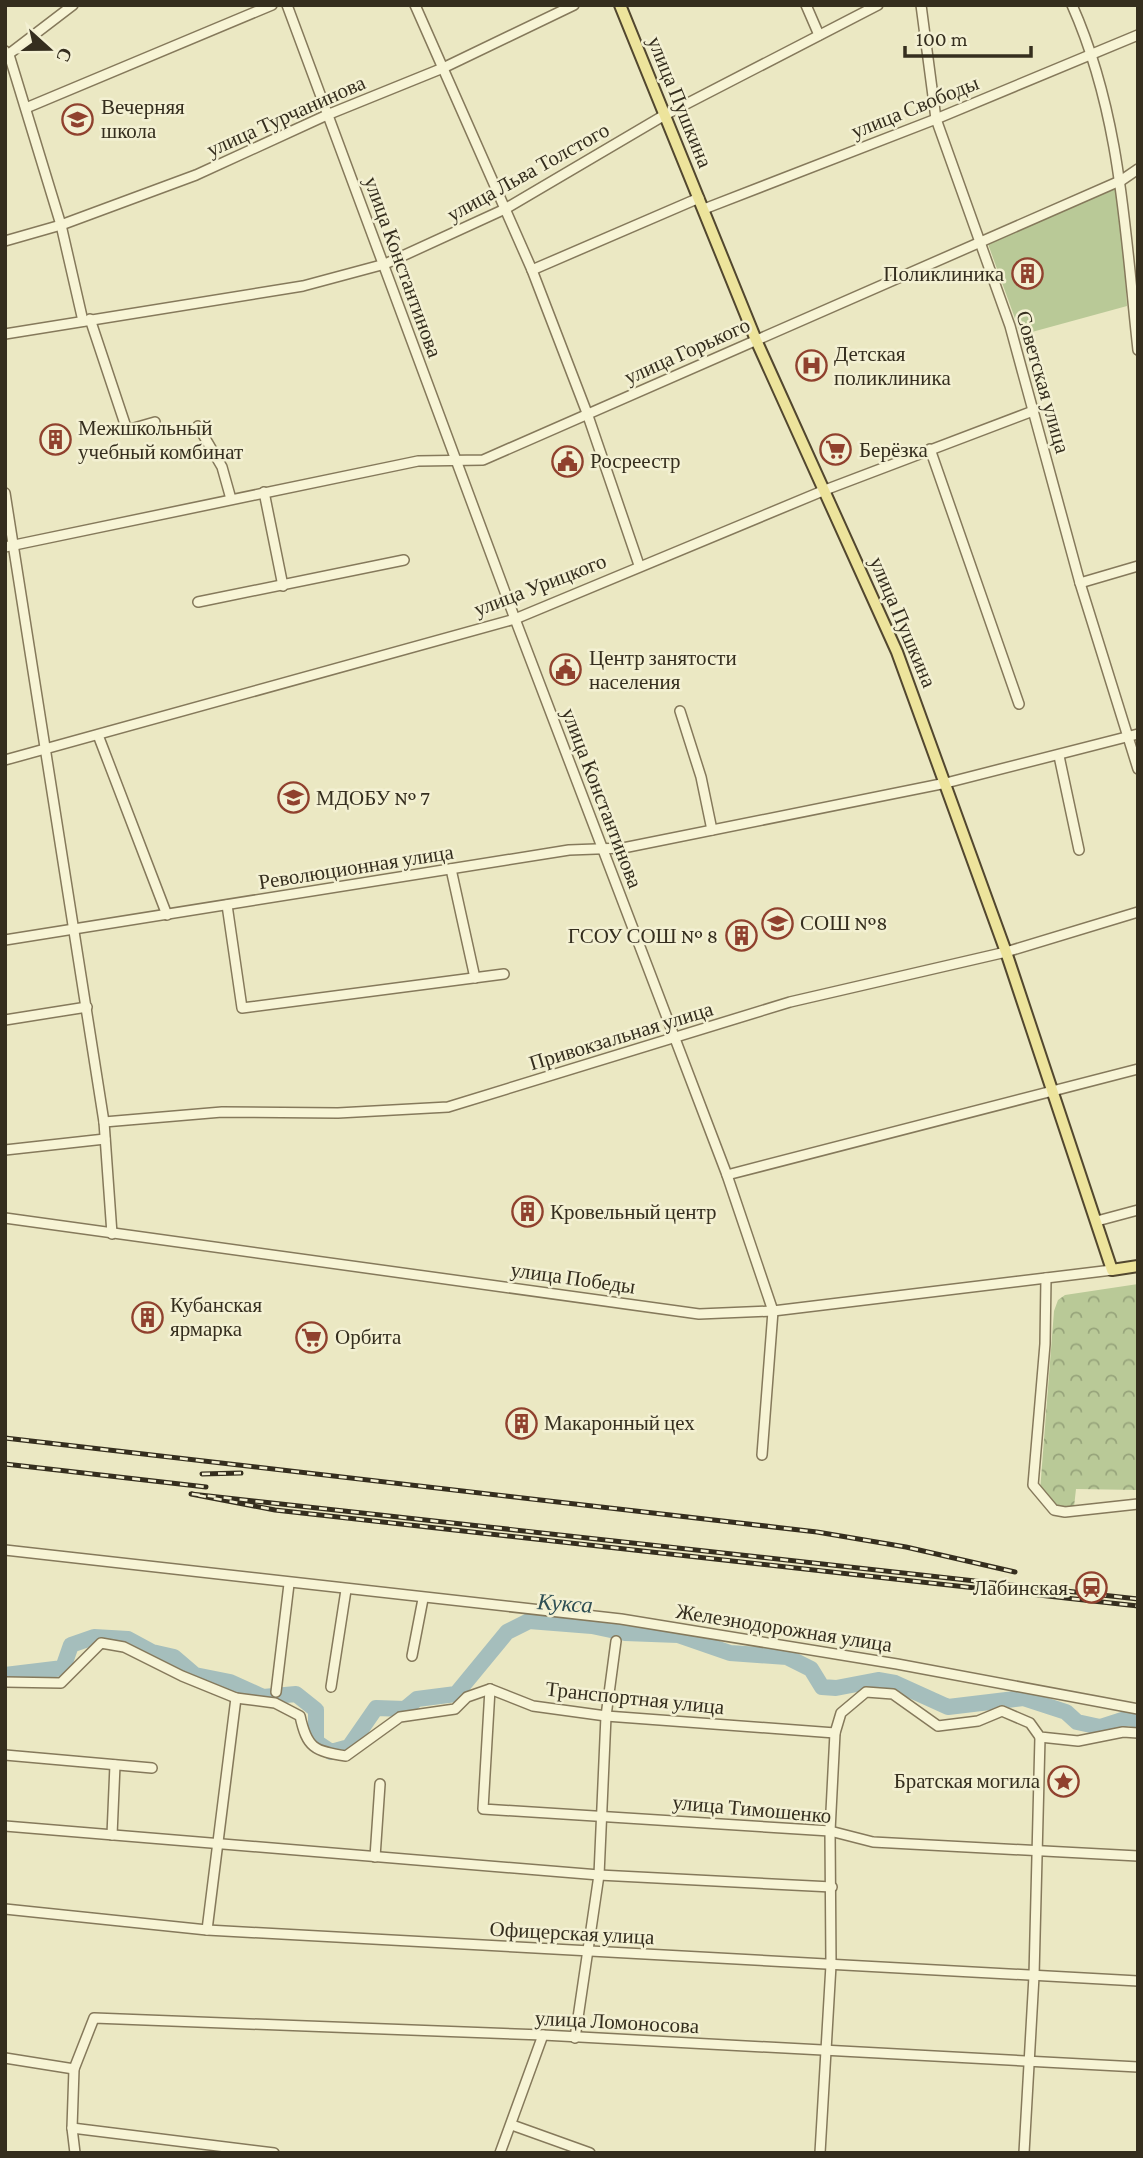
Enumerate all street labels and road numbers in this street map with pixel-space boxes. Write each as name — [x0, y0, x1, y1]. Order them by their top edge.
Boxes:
street label: улица Пушкина — [643, 33, 718, 172]
street label: улица Турчанинова — [203, 70, 370, 162]
street label: улица Свободы — [848, 71, 982, 143]
street label: улица Льва Толстого — [443, 117, 613, 227]
street label: улица Константинова — [359, 173, 447, 361]
street label: Советская улица — [1011, 308, 1075, 457]
street label: улица Горького — [621, 313, 753, 389]
street label: улица Урицкого — [470, 549, 610, 621]
street label: улица Пушкина — [865, 553, 942, 692]
street label: улица Константинова — [557, 705, 648, 892]
street label: Революционная улица — [257, 840, 456, 894]
street label: Привокзальная улица — [526, 996, 716, 1075]
street label: улица Победы — [509, 1257, 637, 1299]
street label: Железнодорожная улица — [674, 1599, 895, 1657]
street label: Транспортная улица — [544, 1677, 726, 1719]
street label: улица Тимошенко — [672, 1790, 832, 1828]
street label: Офицерская улица — [489, 1917, 656, 1949]
street label: улица Ломоносова — [534, 2006, 700, 2038]

